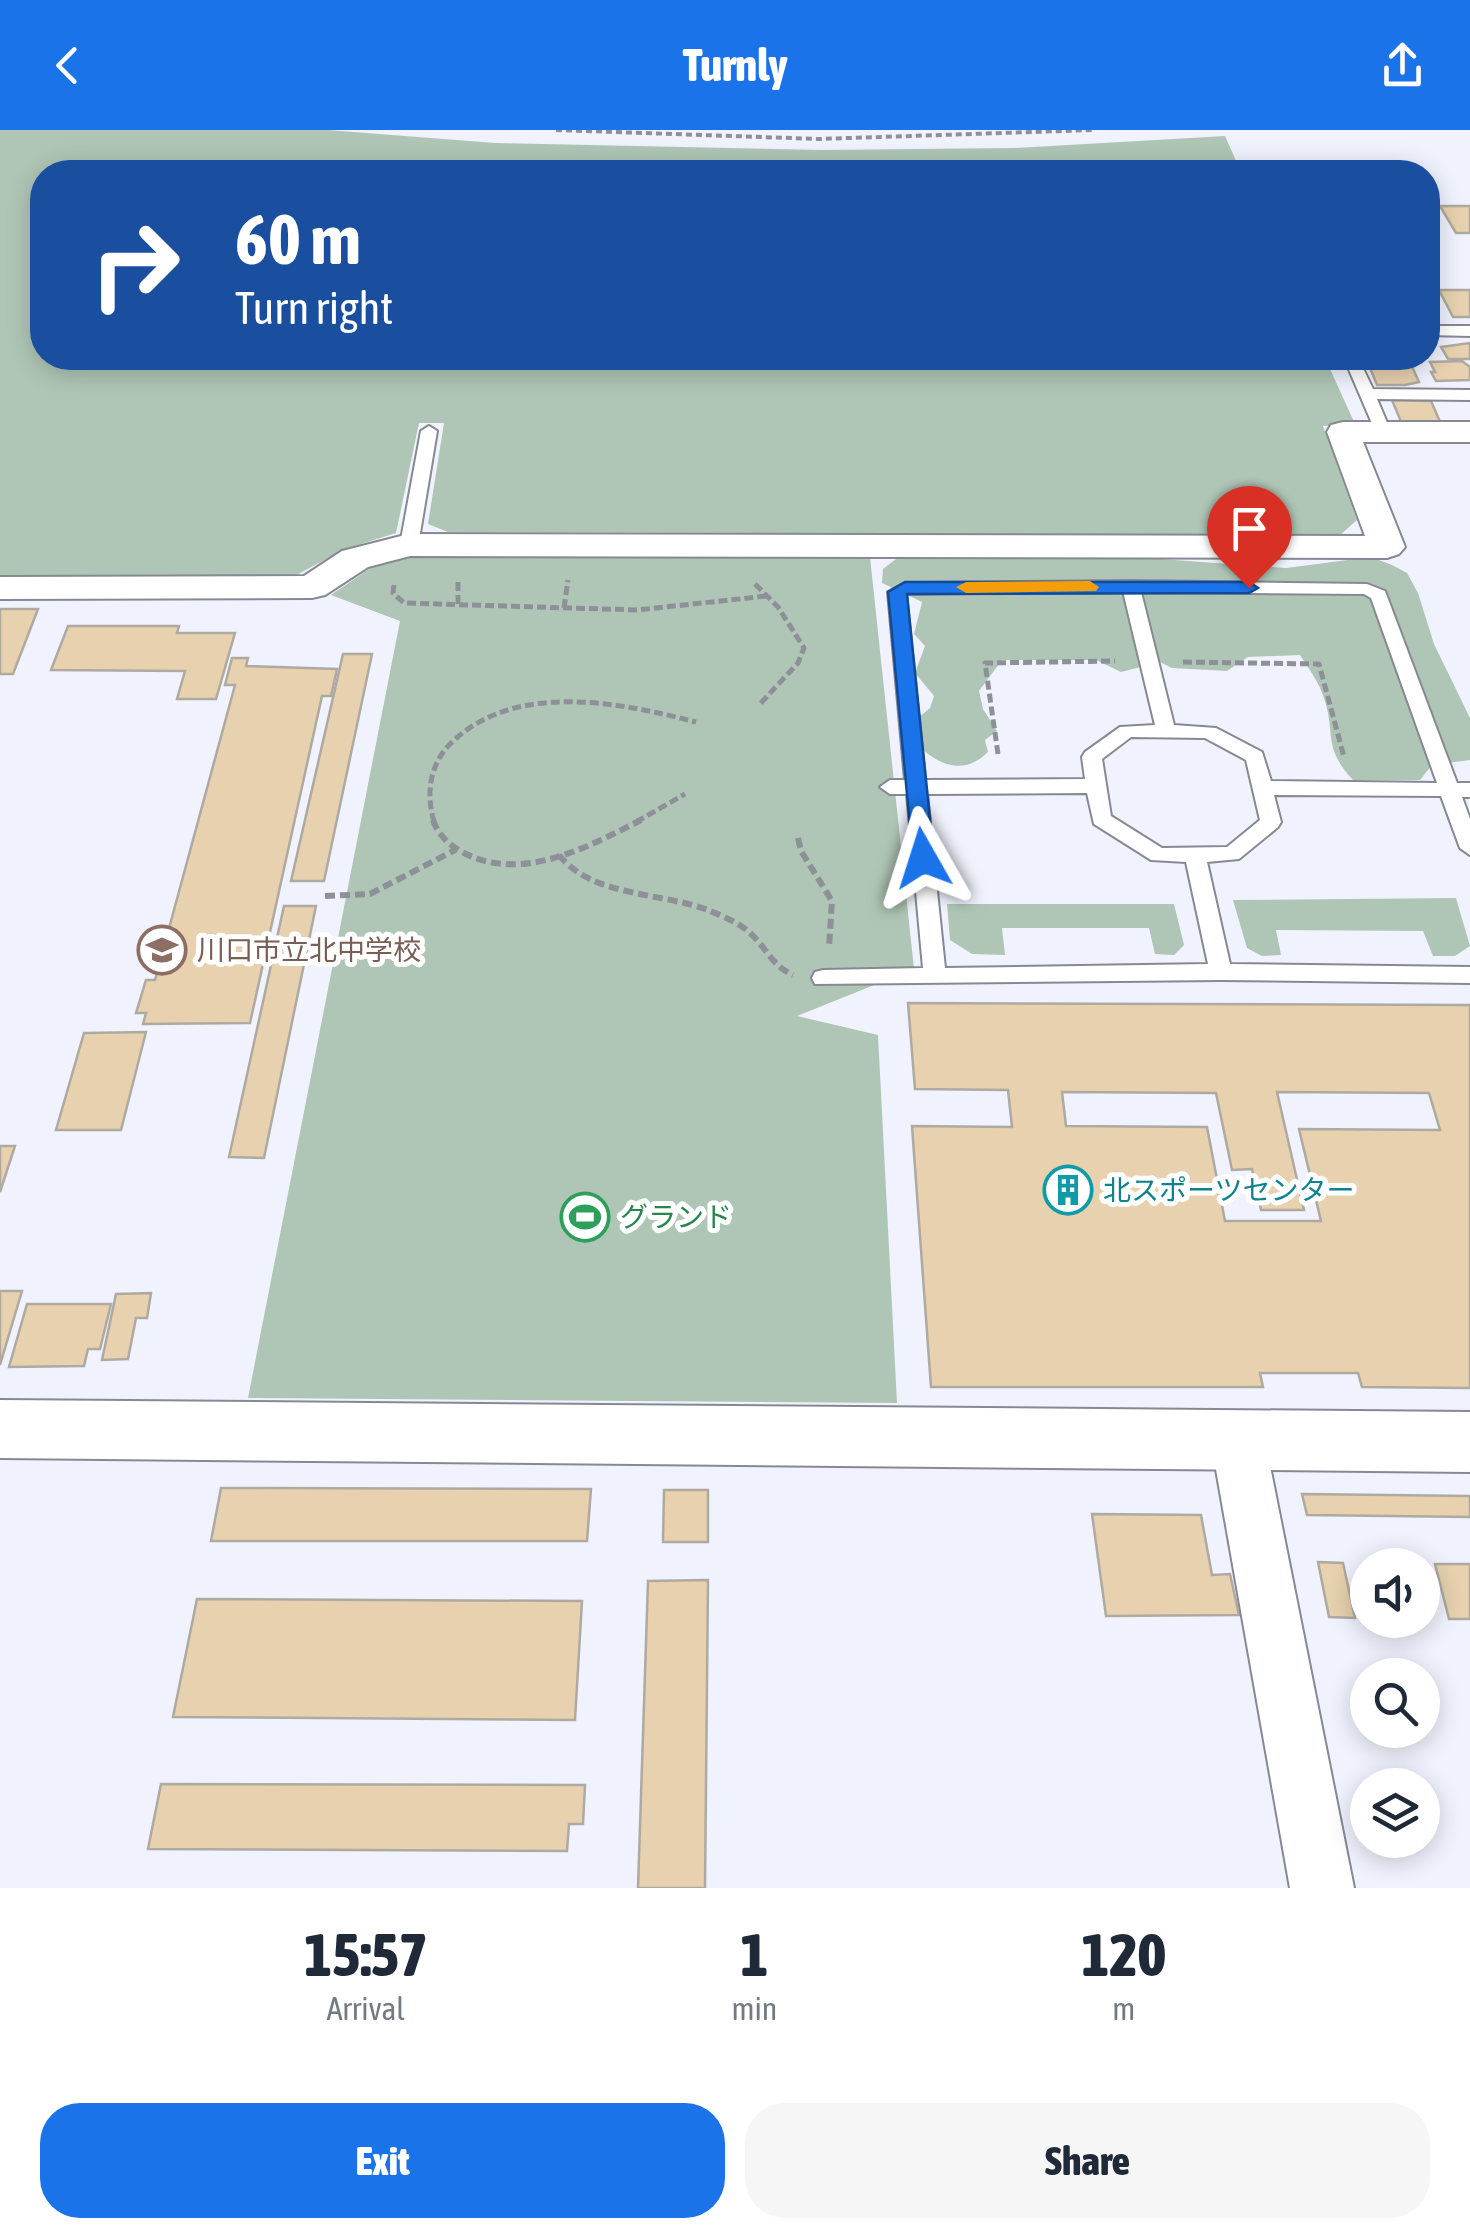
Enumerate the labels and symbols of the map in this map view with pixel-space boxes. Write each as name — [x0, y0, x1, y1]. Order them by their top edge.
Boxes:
pin — [1207, 486, 1292, 589]
position arrow — [871, 806, 975, 910]
school or university icon: 川口市立北中学校 — [136, 924, 188, 976]
place label: 川口市立北中学校 — [197, 934, 421, 966]
building icon: 北スポーツセンター — [1042, 1164, 1094, 1216]
place label: 北スポーツセンター — [1103, 1174, 1354, 1206]
sports icon: グランド — [559, 1191, 611, 1243]
place label: グランド — [620, 1201, 732, 1233]

